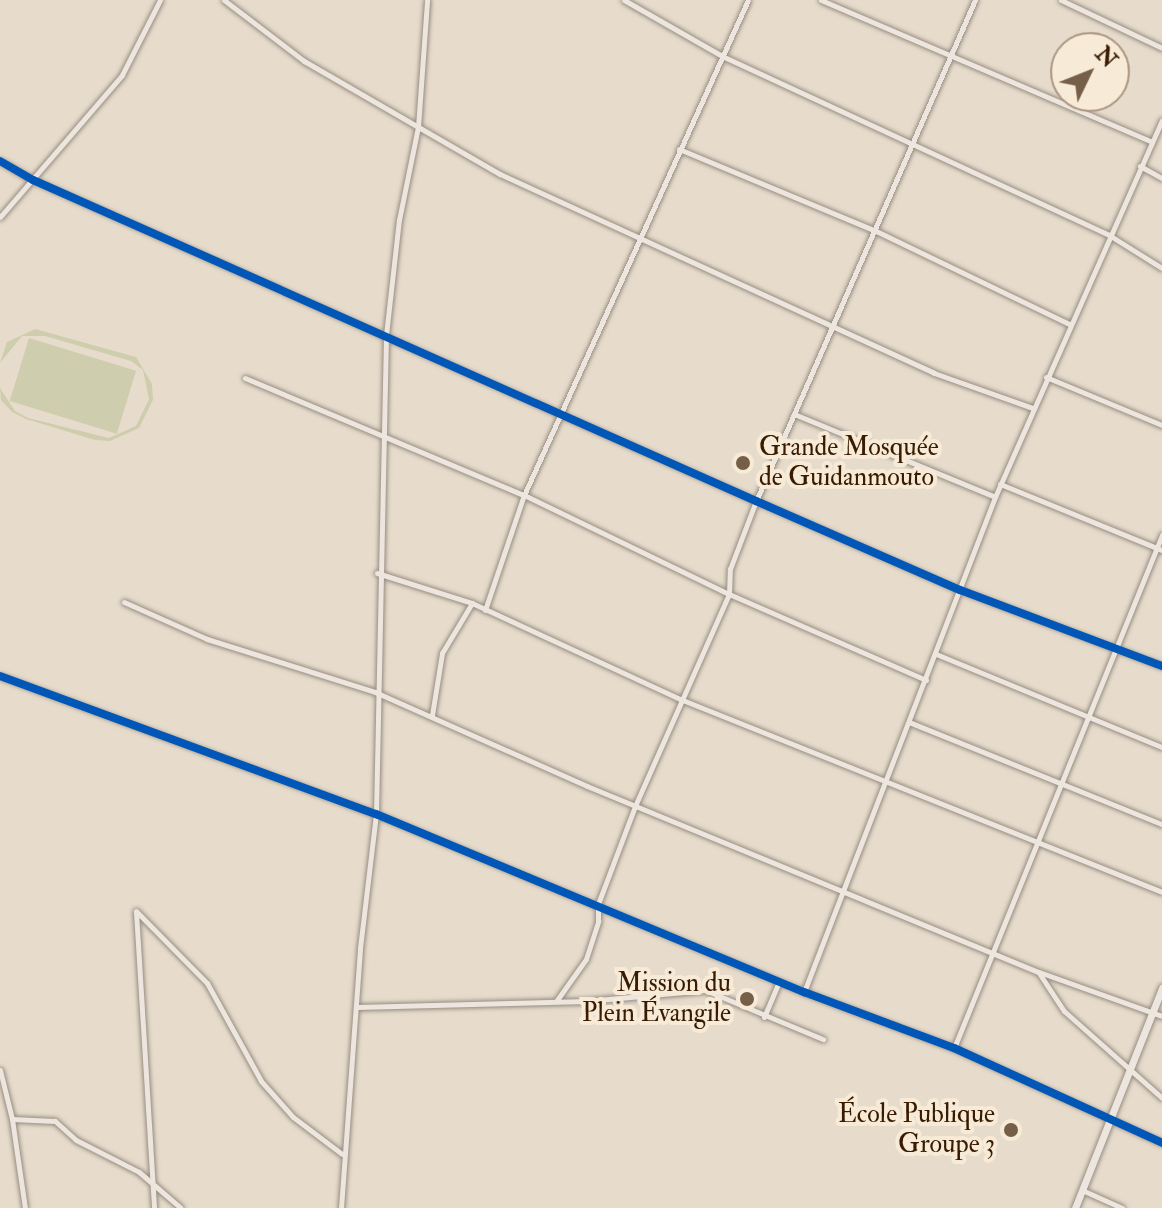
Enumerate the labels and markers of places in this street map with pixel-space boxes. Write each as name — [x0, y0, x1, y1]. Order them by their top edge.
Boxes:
place label: Grande Mosquée de Guidanmouto — [759, 432, 939, 494]
marker: Grande Mosquée de Guidanmouto — [734, 454, 752, 472]
place label: Mission du Plein Évangile — [582, 968, 731, 1030]
marker: Mission du Plein Évangile — [738, 990, 756, 1008]
place label: École Publique Groupe 3 — [838, 1099, 995, 1160]
marker: École Publique Groupe 3 — [1002, 1121, 1020, 1139]

